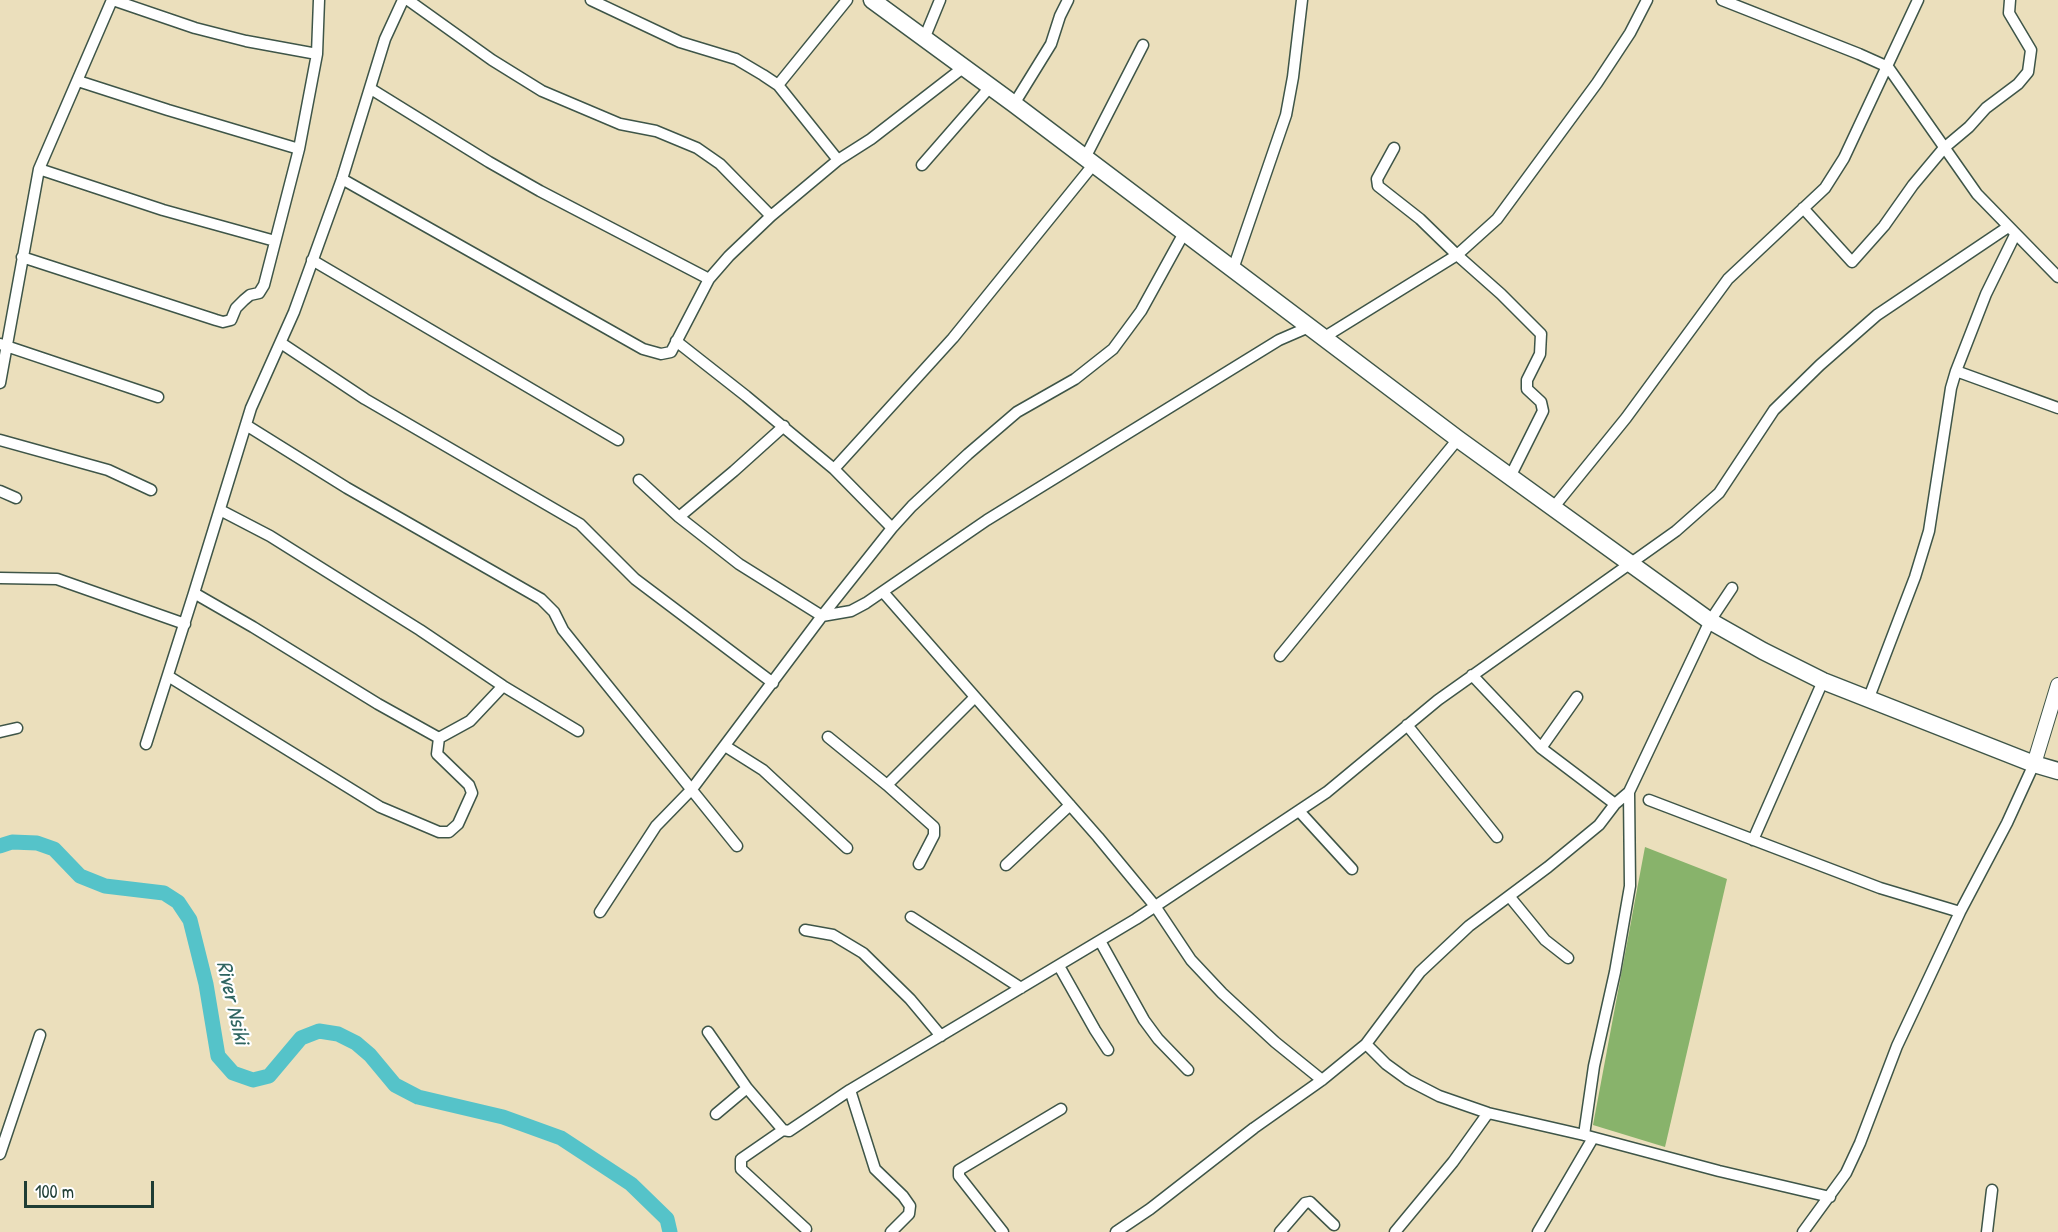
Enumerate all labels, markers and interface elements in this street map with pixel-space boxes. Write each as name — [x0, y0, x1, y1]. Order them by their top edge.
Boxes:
water label: River Nsiki — [210, 959, 254, 1047]
scale bar — [27, 1169, 158, 1207]
text: 100 m — [35, 1179, 74, 1204]

